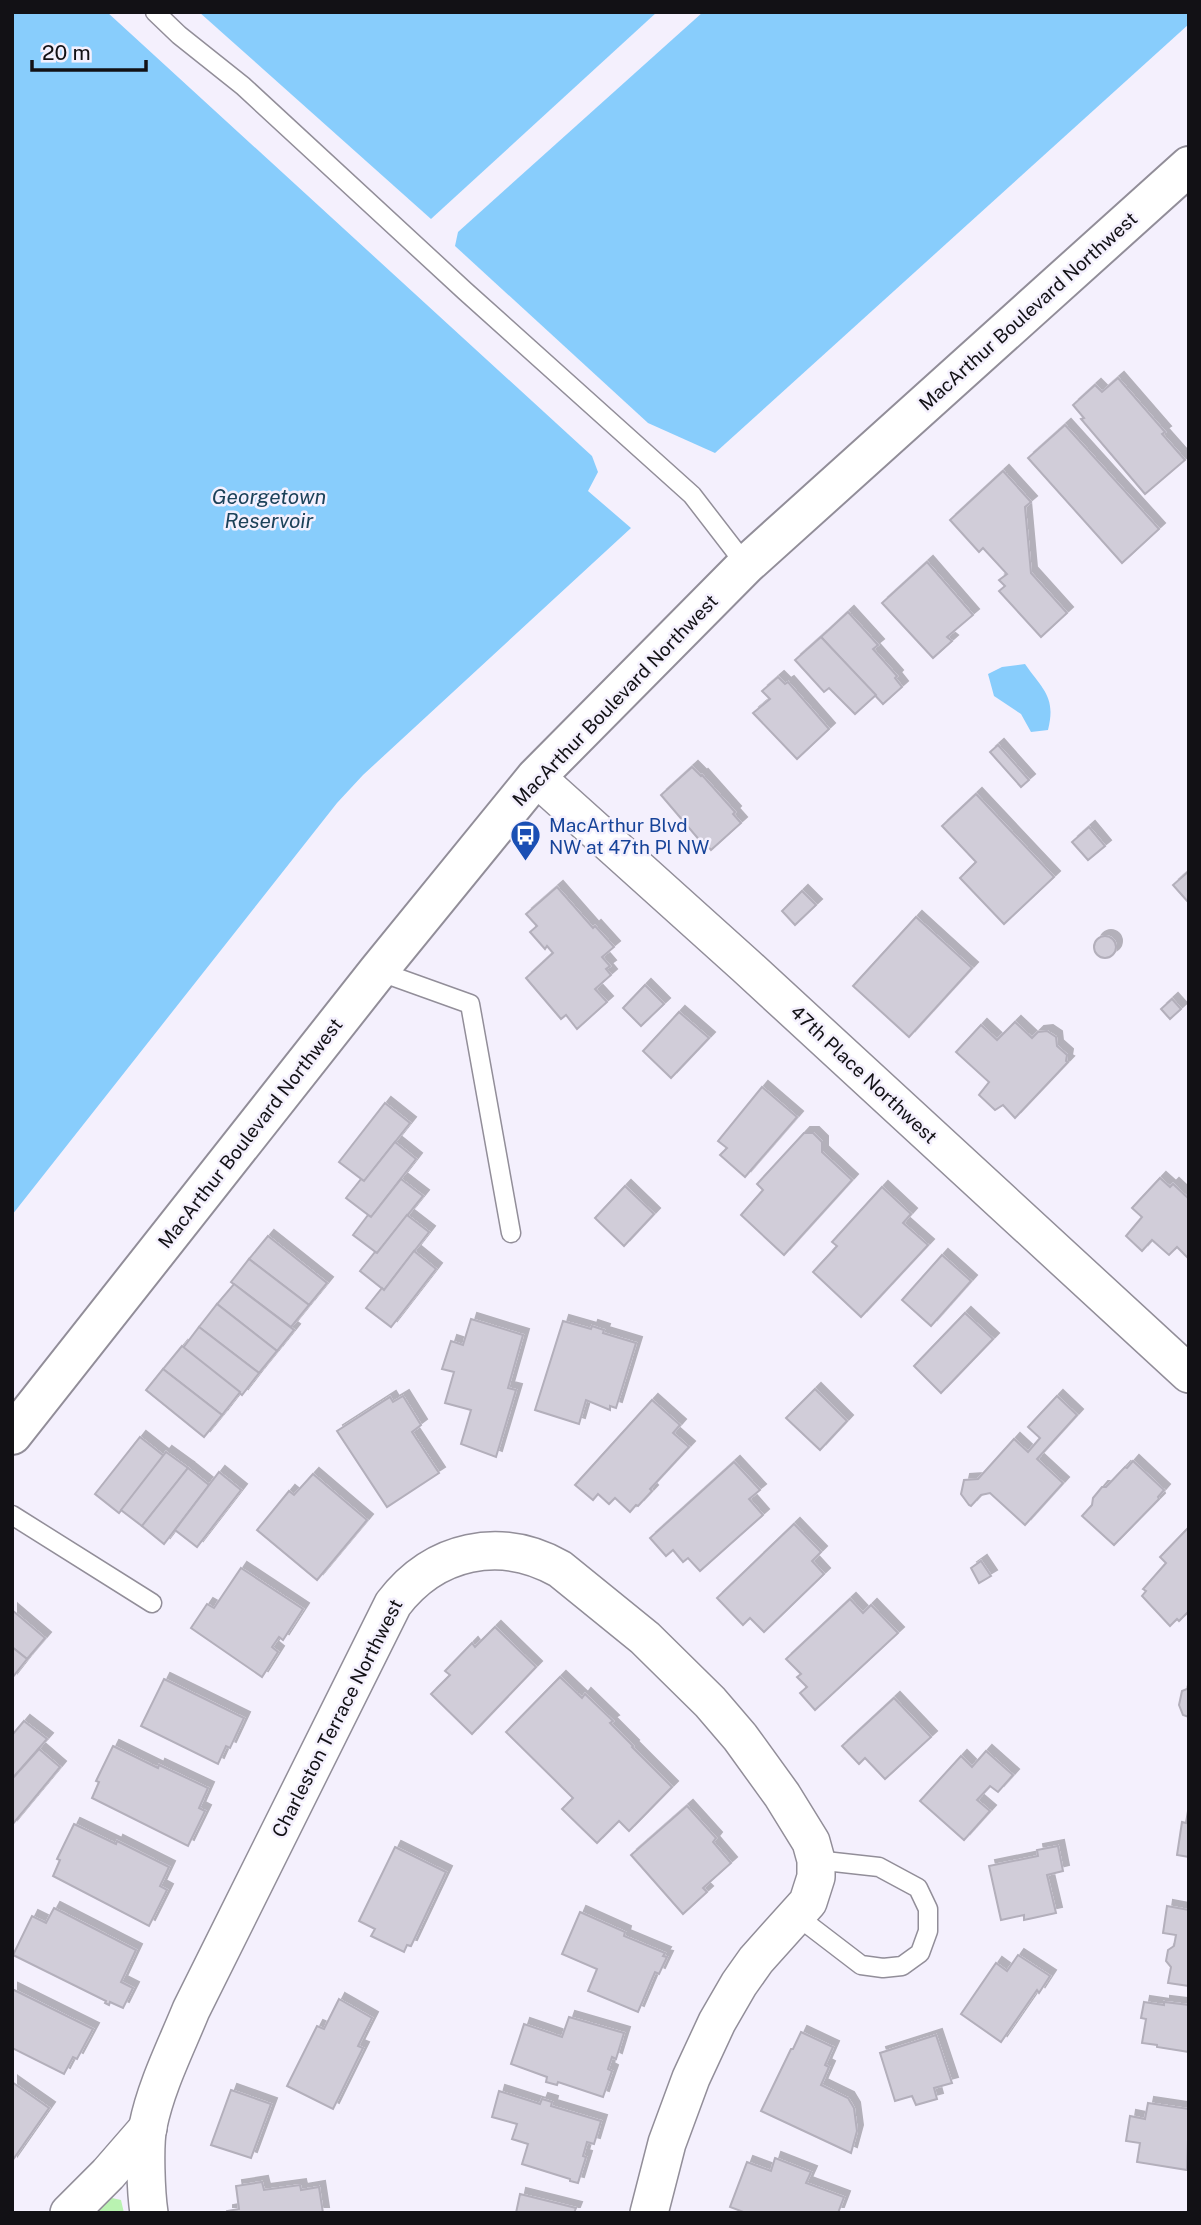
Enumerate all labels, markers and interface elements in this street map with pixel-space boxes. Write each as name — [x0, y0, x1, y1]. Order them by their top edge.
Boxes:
scale bar — [32, 28, 145, 72]
text: 20 m — [42, 40, 91, 65]
street label: MacArthur Boulevard Northwest — [915, 207, 1141, 415]
water label: Georgetown Reservoir — [212, 484, 326, 533]
street label: MacArthur Boulevard Northwest — [508, 590, 722, 810]
place label: MacArthur Blvd NW at 47th Pl NW — [549, 814, 709, 858]
bus stop icon: MacArthur Blvd NW at 47th Pl NW — [509, 819, 543, 863]
street label: 47th Place Northwest — [786, 1000, 942, 1148]
street label: MacArthur Boulevard Northwest — [153, 1014, 347, 1252]
street label: Charleston Terrace Northwest — [267, 1595, 407, 1841]

